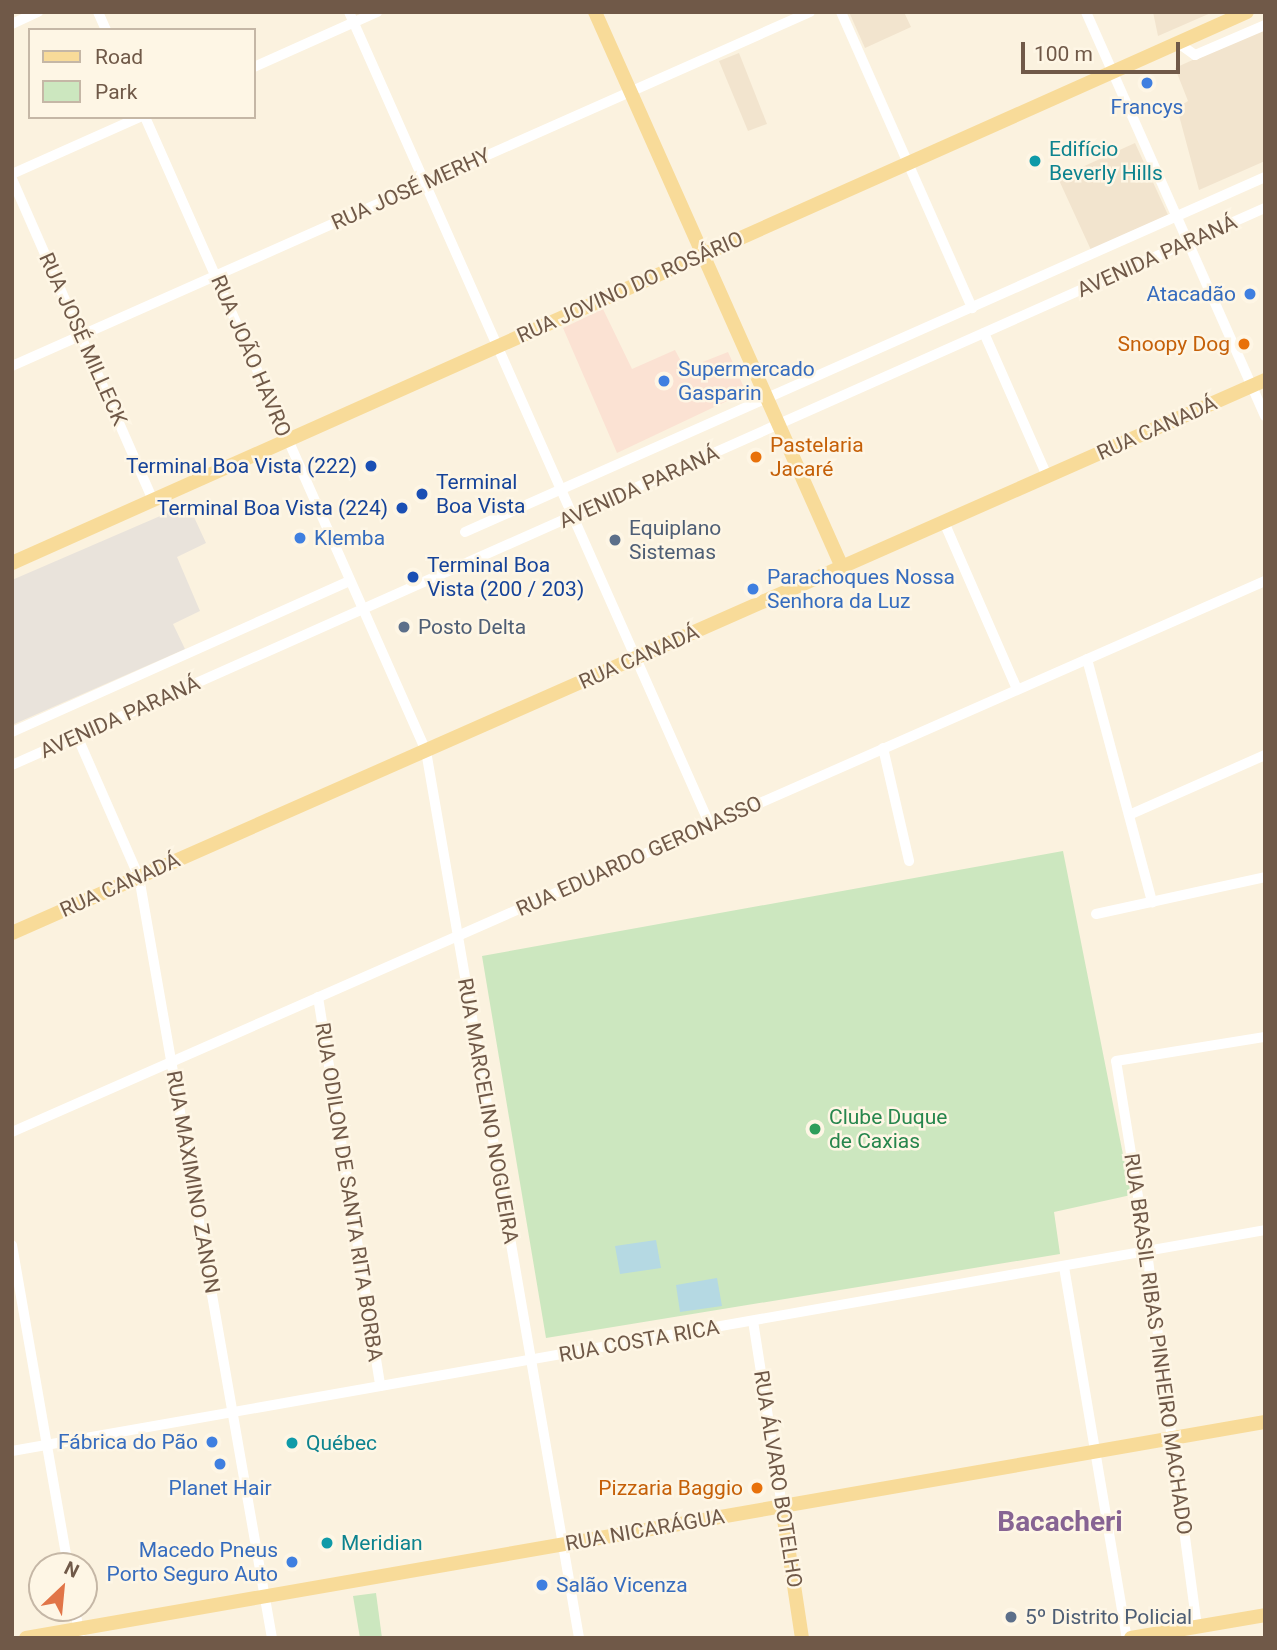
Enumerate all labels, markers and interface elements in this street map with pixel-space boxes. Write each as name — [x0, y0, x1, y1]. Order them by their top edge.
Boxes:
legend — [28, 28, 256, 119]
scale bar — [1025, 28, 1184, 72]
text: 100 m — [1034, 42, 1093, 66]
text: Road — [95, 45, 143, 69]
marker: Francys — [1139, 75, 1155, 91]
text: Park — [95, 80, 137, 104]
place label: Francys — [1111, 94, 1183, 120]
place label: Edifício Beverly Hills — [1049, 136, 1163, 186]
street label: RUA JOSÉ MERHY — [328, 143, 494, 235]
marker: Edifício Beverly Hills — [1027, 153, 1043, 169]
street label: AVENIDA PARANÁ — [1073, 209, 1241, 303]
street label: RUA JOVINO DO ROSÁRIO — [513, 226, 747, 348]
street label: RUA JOSÉ MILLECK — [34, 249, 132, 429]
street label: RUA JOÃO HAVRO — [206, 271, 296, 441]
place label: Atacadão — [1147, 281, 1236, 307]
marker: Atacadão — [1242, 286, 1258, 302]
place label: Snoopy Dog — [1118, 331, 1230, 357]
marker: Snoopy Dog — [1236, 336, 1252, 352]
place label: Supermercado Gasparin — [678, 356, 815, 406]
marker: Supermercado Gasparin — [656, 373, 672, 389]
street label: RUA CANADÁ — [1093, 390, 1221, 466]
place label: Pastelaria Jacaré — [770, 432, 864, 482]
street label: AVENIDA PARANÁ — [555, 440, 723, 534]
marker: Pastelaria Jacaré — [748, 449, 764, 465]
place label: Terminal Boa Vista (222) — [126, 453, 357, 479]
marker: Terminal Boa Vista (222) — [363, 458, 379, 474]
place label: Terminal Boa Vista — [436, 469, 525, 519]
marker: Terminal Boa Vista — [414, 486, 430, 502]
place label: Terminal Boa Vista (224) — [157, 495, 388, 521]
marker: Terminal Boa Vista (224) — [394, 500, 410, 516]
place label: Equiplano Sistemas — [629, 515, 721, 565]
place label: Klemba — [314, 525, 385, 551]
marker: Klemba — [292, 530, 308, 546]
marker: Equiplano Sistemas — [607, 532, 623, 548]
place label: Terminal Boa Vista (200 / 203) — [427, 552, 584, 602]
place label: Parachoques Nossa Senhora da Luz — [767, 564, 955, 614]
marker: Terminal Boa Vista (200 / 203) — [405, 569, 421, 585]
marker: Parachoques Nossa Senhora da Luz — [745, 581, 761, 597]
place label: Posto Delta — [418, 614, 526, 640]
marker: Posto Delta — [396, 619, 412, 635]
street label: RUA CANADÁ — [575, 619, 703, 695]
street label: AVENIDA PARANÁ — [36, 670, 204, 764]
street label: RUA EDUARDO GERONASSO — [512, 790, 766, 922]
street label: RUA CANADÁ — [56, 847, 184, 923]
street label: RUA MARCELINO NOGUEIRA — [452, 976, 524, 1246]
street label: RUA ODILON DE SANTA RITA BORBA — [310, 1021, 388, 1363]
street label: RUA MAXIMINO ZANON — [161, 1069, 225, 1295]
place label: Clube Duque de Caxias — [829, 1104, 947, 1154]
marker: Clube Duque de Caxias — [807, 1121, 823, 1137]
street label: RUA BRASIL RIBAS PINHEIRO MACHADO — [1119, 1152, 1197, 1536]
street label: RUA COSTA RICA — [557, 1314, 721, 1368]
street label: RUA ÁLVARO BOTELHO — [748, 1368, 808, 1590]
place label: Fábrica do Pão — [58, 1429, 198, 1455]
place label: Québec — [306, 1430, 377, 1456]
marker: Fábrica do Pão — [204, 1434, 220, 1450]
marker: Québec — [284, 1435, 300, 1451]
marker: Planet Hair — [212, 1456, 228, 1472]
place label: Planet Hair — [168, 1475, 272, 1501]
place label: Pizzaria Baggio — [598, 1475, 743, 1501]
marker: Pizzaria Baggio — [749, 1480, 765, 1496]
street label: RUA NICARÁGUA — [563, 1504, 727, 1556]
district label: Bacacheri — [997, 1505, 1123, 1539]
place label: Meridian — [341, 1530, 423, 1556]
marker: Meridian — [319, 1535, 335, 1551]
place label: Macedo Pneus Porto Seguro Auto — [107, 1537, 278, 1587]
north arrow — [28, 1552, 98, 1622]
marker: Macedo Pneus Porto Seguro Auto — [284, 1554, 300, 1570]
text: N — [60, 1556, 83, 1583]
place label: Salão Vicenza — [556, 1572, 688, 1598]
marker: Salão Vicenza — [534, 1577, 550, 1593]
place label: 5º Distrito Policial — [1025, 1604, 1192, 1630]
marker: 5º Distrito Policial — [1003, 1609, 1019, 1625]

